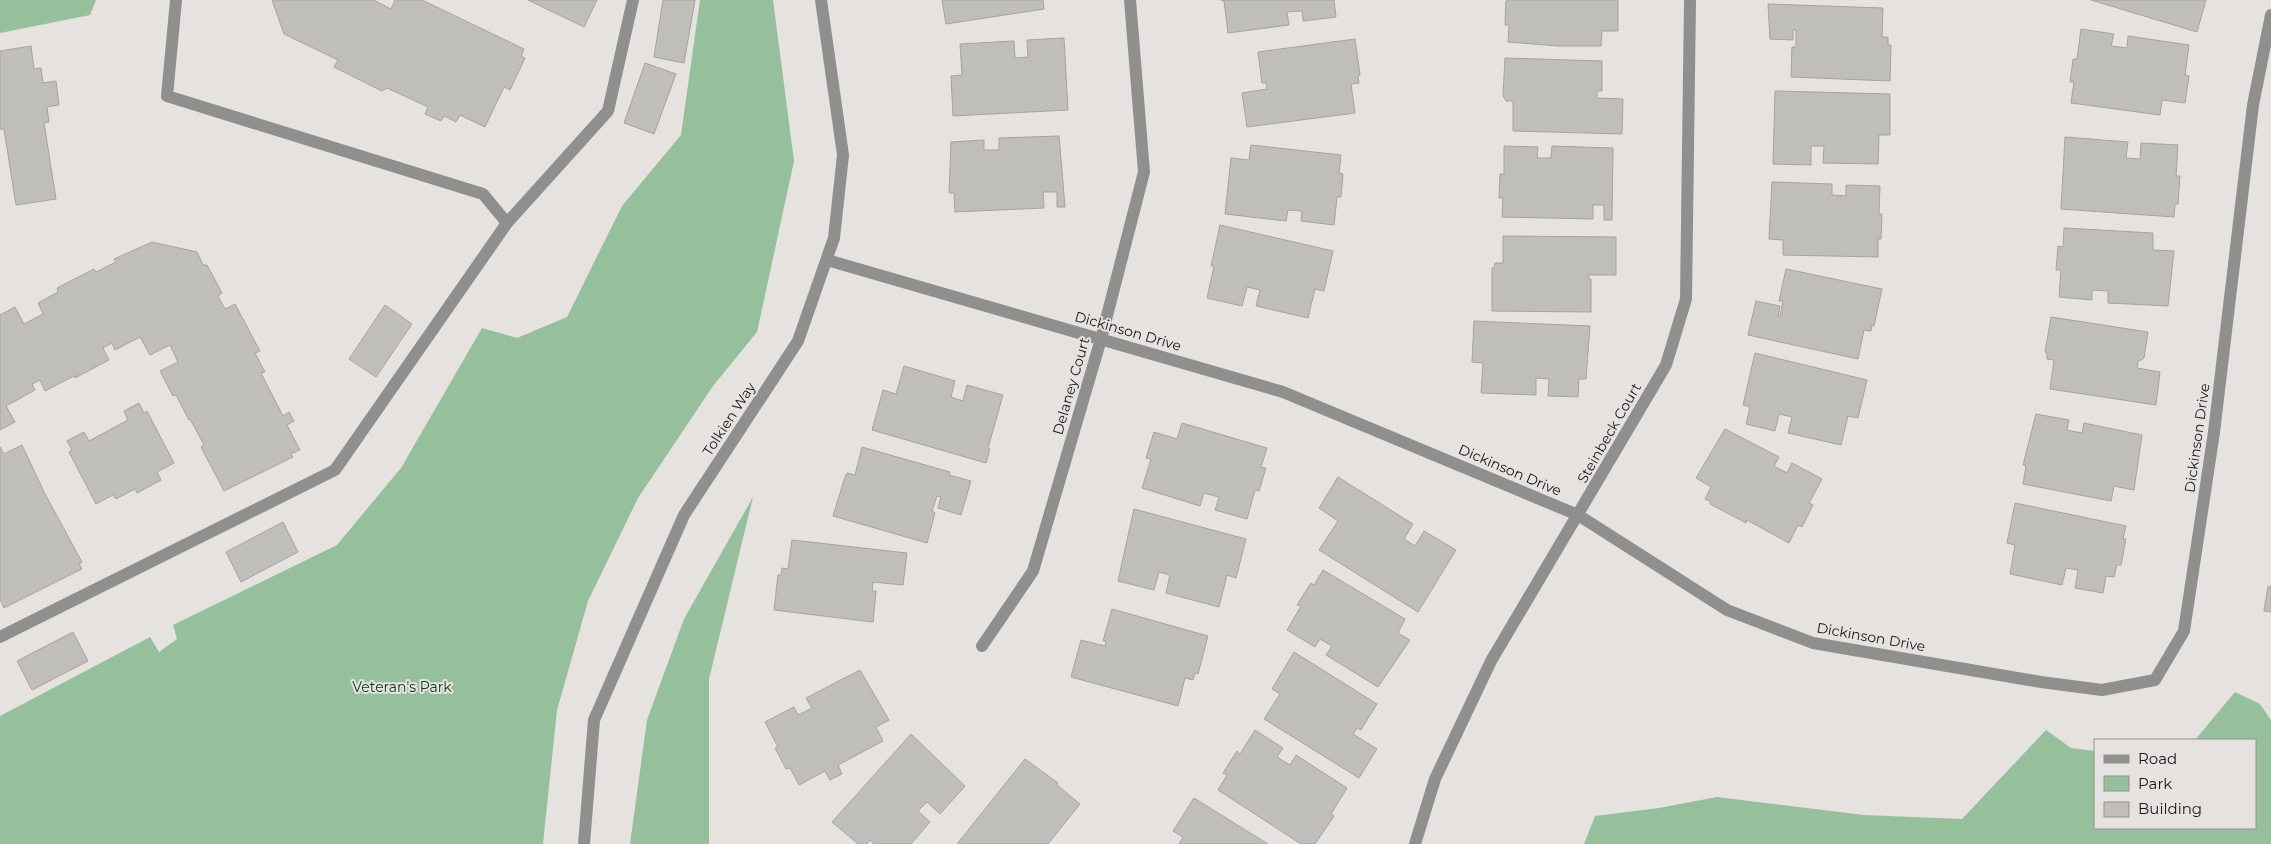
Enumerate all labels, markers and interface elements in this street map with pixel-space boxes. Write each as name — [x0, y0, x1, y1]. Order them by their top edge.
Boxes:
street label: Dickinson Drive — [1073, 307, 1183, 355]
street label: Delaney Court — [1049, 335, 1094, 437]
street label: Tolkien Way — [699, 379, 760, 459]
street label: Steinbeck Court — [1573, 379, 1645, 486]
street label: Dickinson Drive — [2180, 382, 2214, 494]
street label: Dickinson Drive — [1456, 440, 1564, 500]
street label: Dickinson Drive — [1815, 619, 1927, 655]
park label: Veteran's Park — [352, 678, 452, 696]
legend — [2094, 739, 2256, 829]
text: Road — [2138, 749, 2177, 768]
text: Park — [2138, 774, 2172, 793]
text: Building — [2138, 799, 2202, 818]

